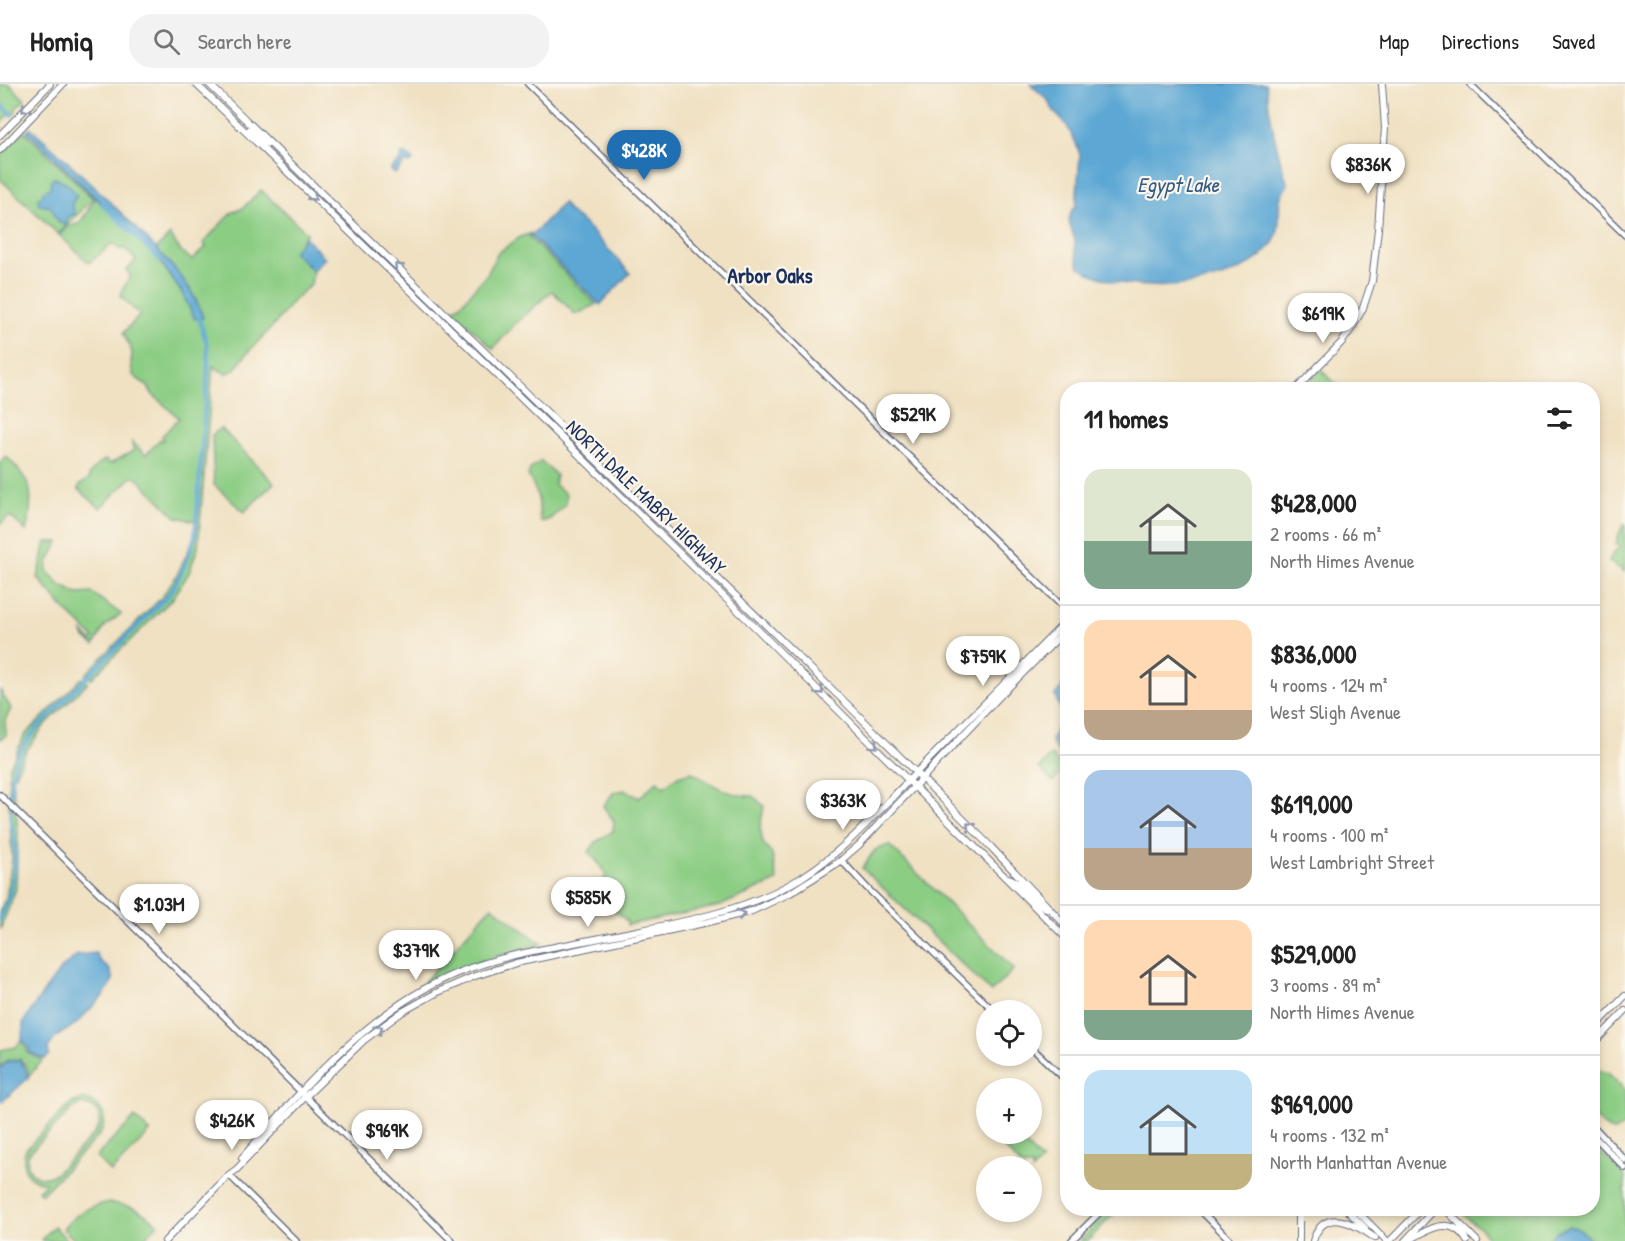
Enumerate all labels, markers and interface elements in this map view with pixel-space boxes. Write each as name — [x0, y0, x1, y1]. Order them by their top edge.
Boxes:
search box — [129, 14, 549, 68]
text: Homiq — [30, 22, 93, 60]
icon: search — [150, 25, 183, 58]
text: Search here — [198, 26, 292, 56]
text: Map — [1379, 27, 1409, 56]
text: Directions — [1442, 27, 1519, 56]
text: Saved — [1552, 27, 1595, 56]
one-way arrow — [21, 103, 32, 113]
pin: $428K — [602, 130, 686, 181]
text: $428K — [621, 136, 667, 163]
pin: $836K — [1326, 144, 1410, 195]
text: $836K — [1345, 150, 1391, 177]
water label: Egypt Lake — [1137, 170, 1220, 199]
one-way arrow — [307, 190, 317, 201]
district label: Arbor Oaks — [727, 261, 813, 290]
one-way arrow — [394, 263, 404, 274]
pin: $619K — [1281, 293, 1365, 344]
text: $619K — [1301, 299, 1345, 326]
pin: $529K — [871, 394, 955, 445]
text: $529K — [890, 400, 936, 427]
text: 11 homes — [1084, 401, 1168, 436]
icon: filters — [1543, 402, 1576, 435]
street label: NORTH DALE MABRY HIGHWAY — [561, 413, 732, 580]
text: $428,000 — [1270, 485, 1357, 520]
icon: home — [1132, 493, 1204, 565]
text: 2 rooms · 66 m² — [1270, 520, 1381, 547]
text: North Himes Avenue — [1270, 547, 1415, 574]
pin: $759K — [941, 636, 1025, 687]
text: $836,000 — [1270, 636, 1357, 671]
text: $759K — [960, 642, 1006, 669]
icon: home — [1132, 644, 1204, 716]
text: 4 rooms · 124 m² — [1270, 671, 1387, 698]
one-way arrow — [812, 684, 823, 695]
text: West Sligh Avenue — [1270, 698, 1401, 725]
one-way arrow — [866, 738, 877, 749]
pin: $363K — [801, 780, 885, 831]
text: $363K — [820, 786, 866, 813]
text: $619,000 — [1270, 786, 1353, 821]
icon: home — [1132, 794, 1204, 866]
text: 4 rooms · 100 m² — [1270, 821, 1388, 848]
one-way arrow — [966, 822, 977, 833]
text: West Lambright Street — [1270, 848, 1434, 875]
pin: $585K — [546, 877, 630, 928]
text: $585K — [565, 883, 611, 910]
pin: $1.03M — [110, 884, 208, 935]
text: $1.03M — [133, 890, 185, 917]
one-way arrow — [736, 908, 746, 921]
pin: $379K — [374, 930, 458, 981]
text: $379K — [393, 936, 439, 963]
text: $529,000 — [1270, 936, 1356, 971]
icon: home — [1132, 944, 1204, 1016]
text: 3 rooms · 89 m² — [1270, 971, 1381, 998]
text: North Himes Avenue — [1270, 998, 1415, 1025]
map controls — [976, 1000, 1042, 1222]
button: locate — [976, 1000, 1042, 1066]
one-way arrow — [372, 1025, 383, 1036]
button: + — [976, 1078, 1042, 1144]
text: $969,000 — [1270, 1086, 1353, 1121]
icon: home — [1132, 1094, 1204, 1166]
pin: $426K — [190, 1100, 274, 1151]
text: $426K — [209, 1106, 255, 1133]
pin: $969K — [345, 1110, 429, 1161]
text: $969K — [365, 1116, 409, 1143]
text: 4 rooms · 132 m² — [1270, 1121, 1389, 1148]
text: North Manhattan Avenue — [1270, 1148, 1447, 1175]
button: − — [976, 1156, 1042, 1222]

